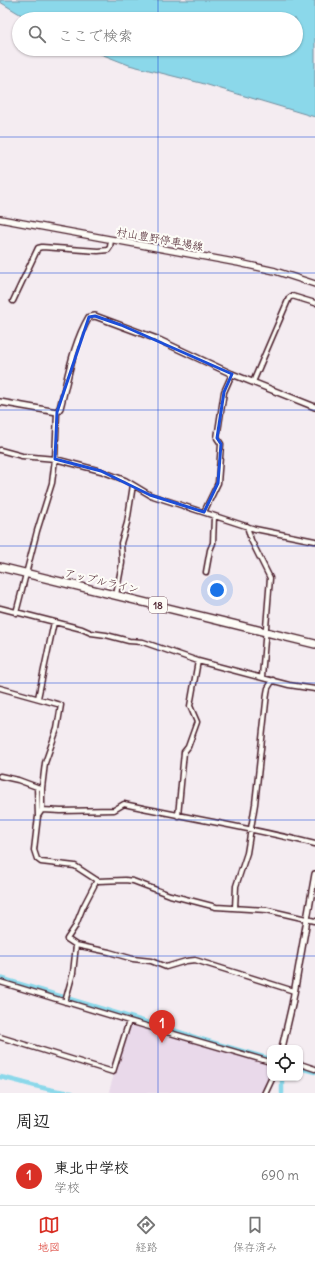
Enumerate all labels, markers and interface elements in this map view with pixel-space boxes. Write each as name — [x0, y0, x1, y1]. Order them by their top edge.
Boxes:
search box — [12, 12, 303, 56]
icon: search — [26, 23, 48, 45]
text: ここで検索 — [58, 26, 133, 45]
street label: 村山豊野停車場線 — [115, 224, 205, 254]
street label: アップルライン — [63, 566, 141, 596]
your location — [207, 580, 227, 600]
road number: 18 — [149, 597, 167, 613]
pin: 1 — [149, 1010, 175, 1043]
map controls — [267, 1045, 303, 1081]
button: locate — [267, 1045, 303, 1081]
text: 周辺 — [16, 1110, 50, 1132]
text: 東北中学校 — [54, 1158, 129, 1177]
text: 1 — [26, 1167, 32, 1184]
text: 690 m — [261, 1167, 299, 1184]
text: 学校 — [54, 1179, 80, 1196]
tab: 地図 — [38, 1214, 60, 1254]
tab: 経路 — [135, 1214, 157, 1254]
tab: 保存済み — [233, 1214, 277, 1254]

